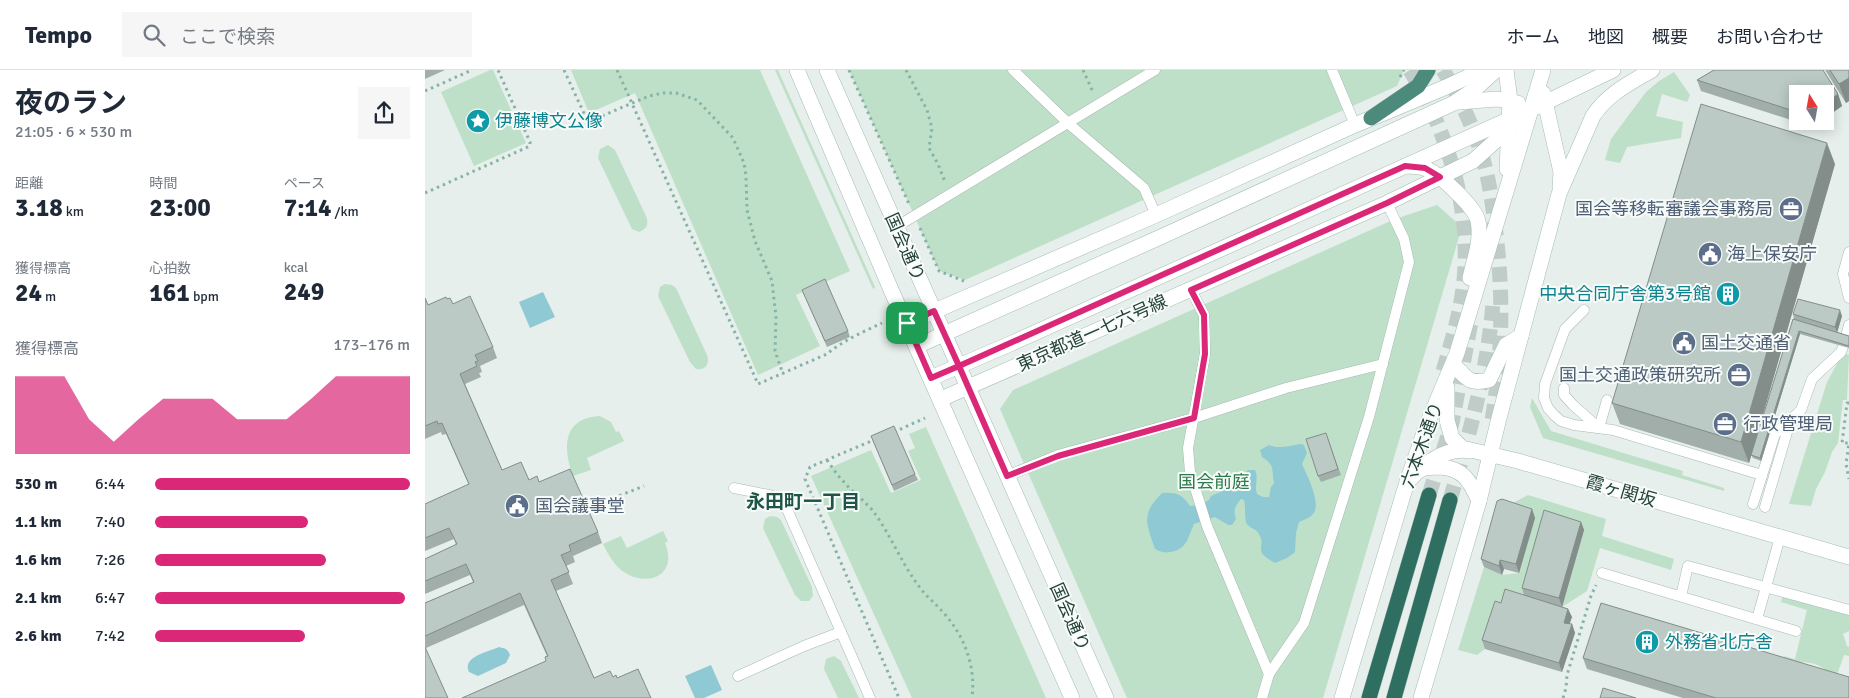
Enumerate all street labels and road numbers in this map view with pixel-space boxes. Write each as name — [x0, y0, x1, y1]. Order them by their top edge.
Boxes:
street label: 国会通り — [880, 210, 930, 284]
street label: 東京都道一七六号線 — [1014, 290, 1170, 376]
street label: 六本木通り — [1396, 399, 1448, 491]
street label: 霞ヶ関坂 — [1583, 471, 1659, 511]
street label: 国会通り — [1045, 580, 1095, 654]

